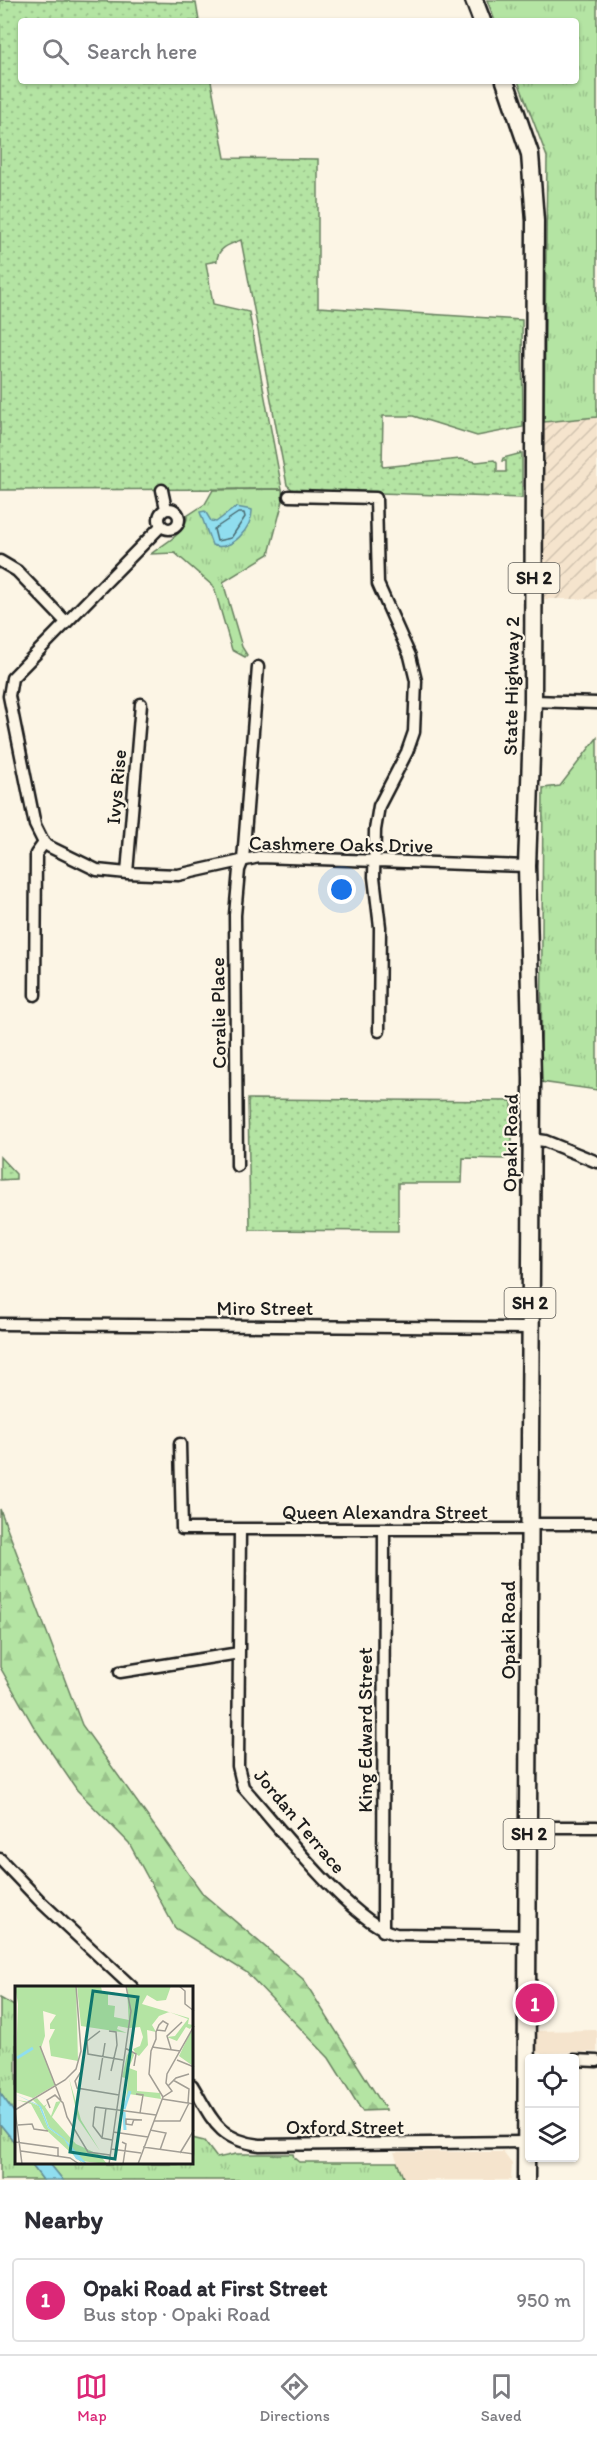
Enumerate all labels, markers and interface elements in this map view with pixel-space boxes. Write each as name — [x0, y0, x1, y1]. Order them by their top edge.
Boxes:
search box — [18, 18, 579, 84]
icon: search — [39, 35, 72, 68]
text: Search here — [87, 38, 197, 65]
road number: SH 2 — [508, 563, 560, 593]
street label: State Highway 2 — [498, 616, 524, 756]
street label: Ivys Rise — [101, 748, 131, 826]
street label: Cashmere Oaks Drive — [249, 830, 433, 858]
your location — [327, 875, 356, 904]
street label: Coralie Place — [205, 957, 231, 1069]
street label: Opaki Road — [497, 1093, 523, 1193]
road number: SH 2 — [504, 1288, 556, 1318]
street label: Miro Street — [217, 1296, 313, 1320]
street label: Queen Alexandra Street — [282, 1500, 488, 1524]
street label: Opaki Road — [496, 1580, 520, 1679]
street label: King Edward Street — [353, 1647, 377, 1813]
street label: Jordan Terrace — [249, 1764, 351, 1878]
road number: SH 2 — [504, 1819, 554, 1849]
pin: 1 — [516, 1980, 554, 2026]
inset map — [15, 1986, 194, 2165]
map controls — [525, 2054, 579, 2162]
button: locate — [525, 2054, 579, 2108]
button: layers — [525, 2108, 579, 2162]
street label: Oxford Street — [286, 2115, 404, 2139]
text: Nearby — [24, 2203, 103, 2235]
text: Opaki Road at First Street — [83, 2275, 328, 2302]
text: 1 — [41, 2288, 50, 2312]
text: 950 m — [516, 2288, 571, 2312]
text: Bus stop · Opaki Road — [83, 2302, 270, 2326]
tab: Map — [75, 2370, 108, 2425]
tab: Directions — [259, 2370, 330, 2425]
tab: Saved — [481, 2370, 522, 2425]

